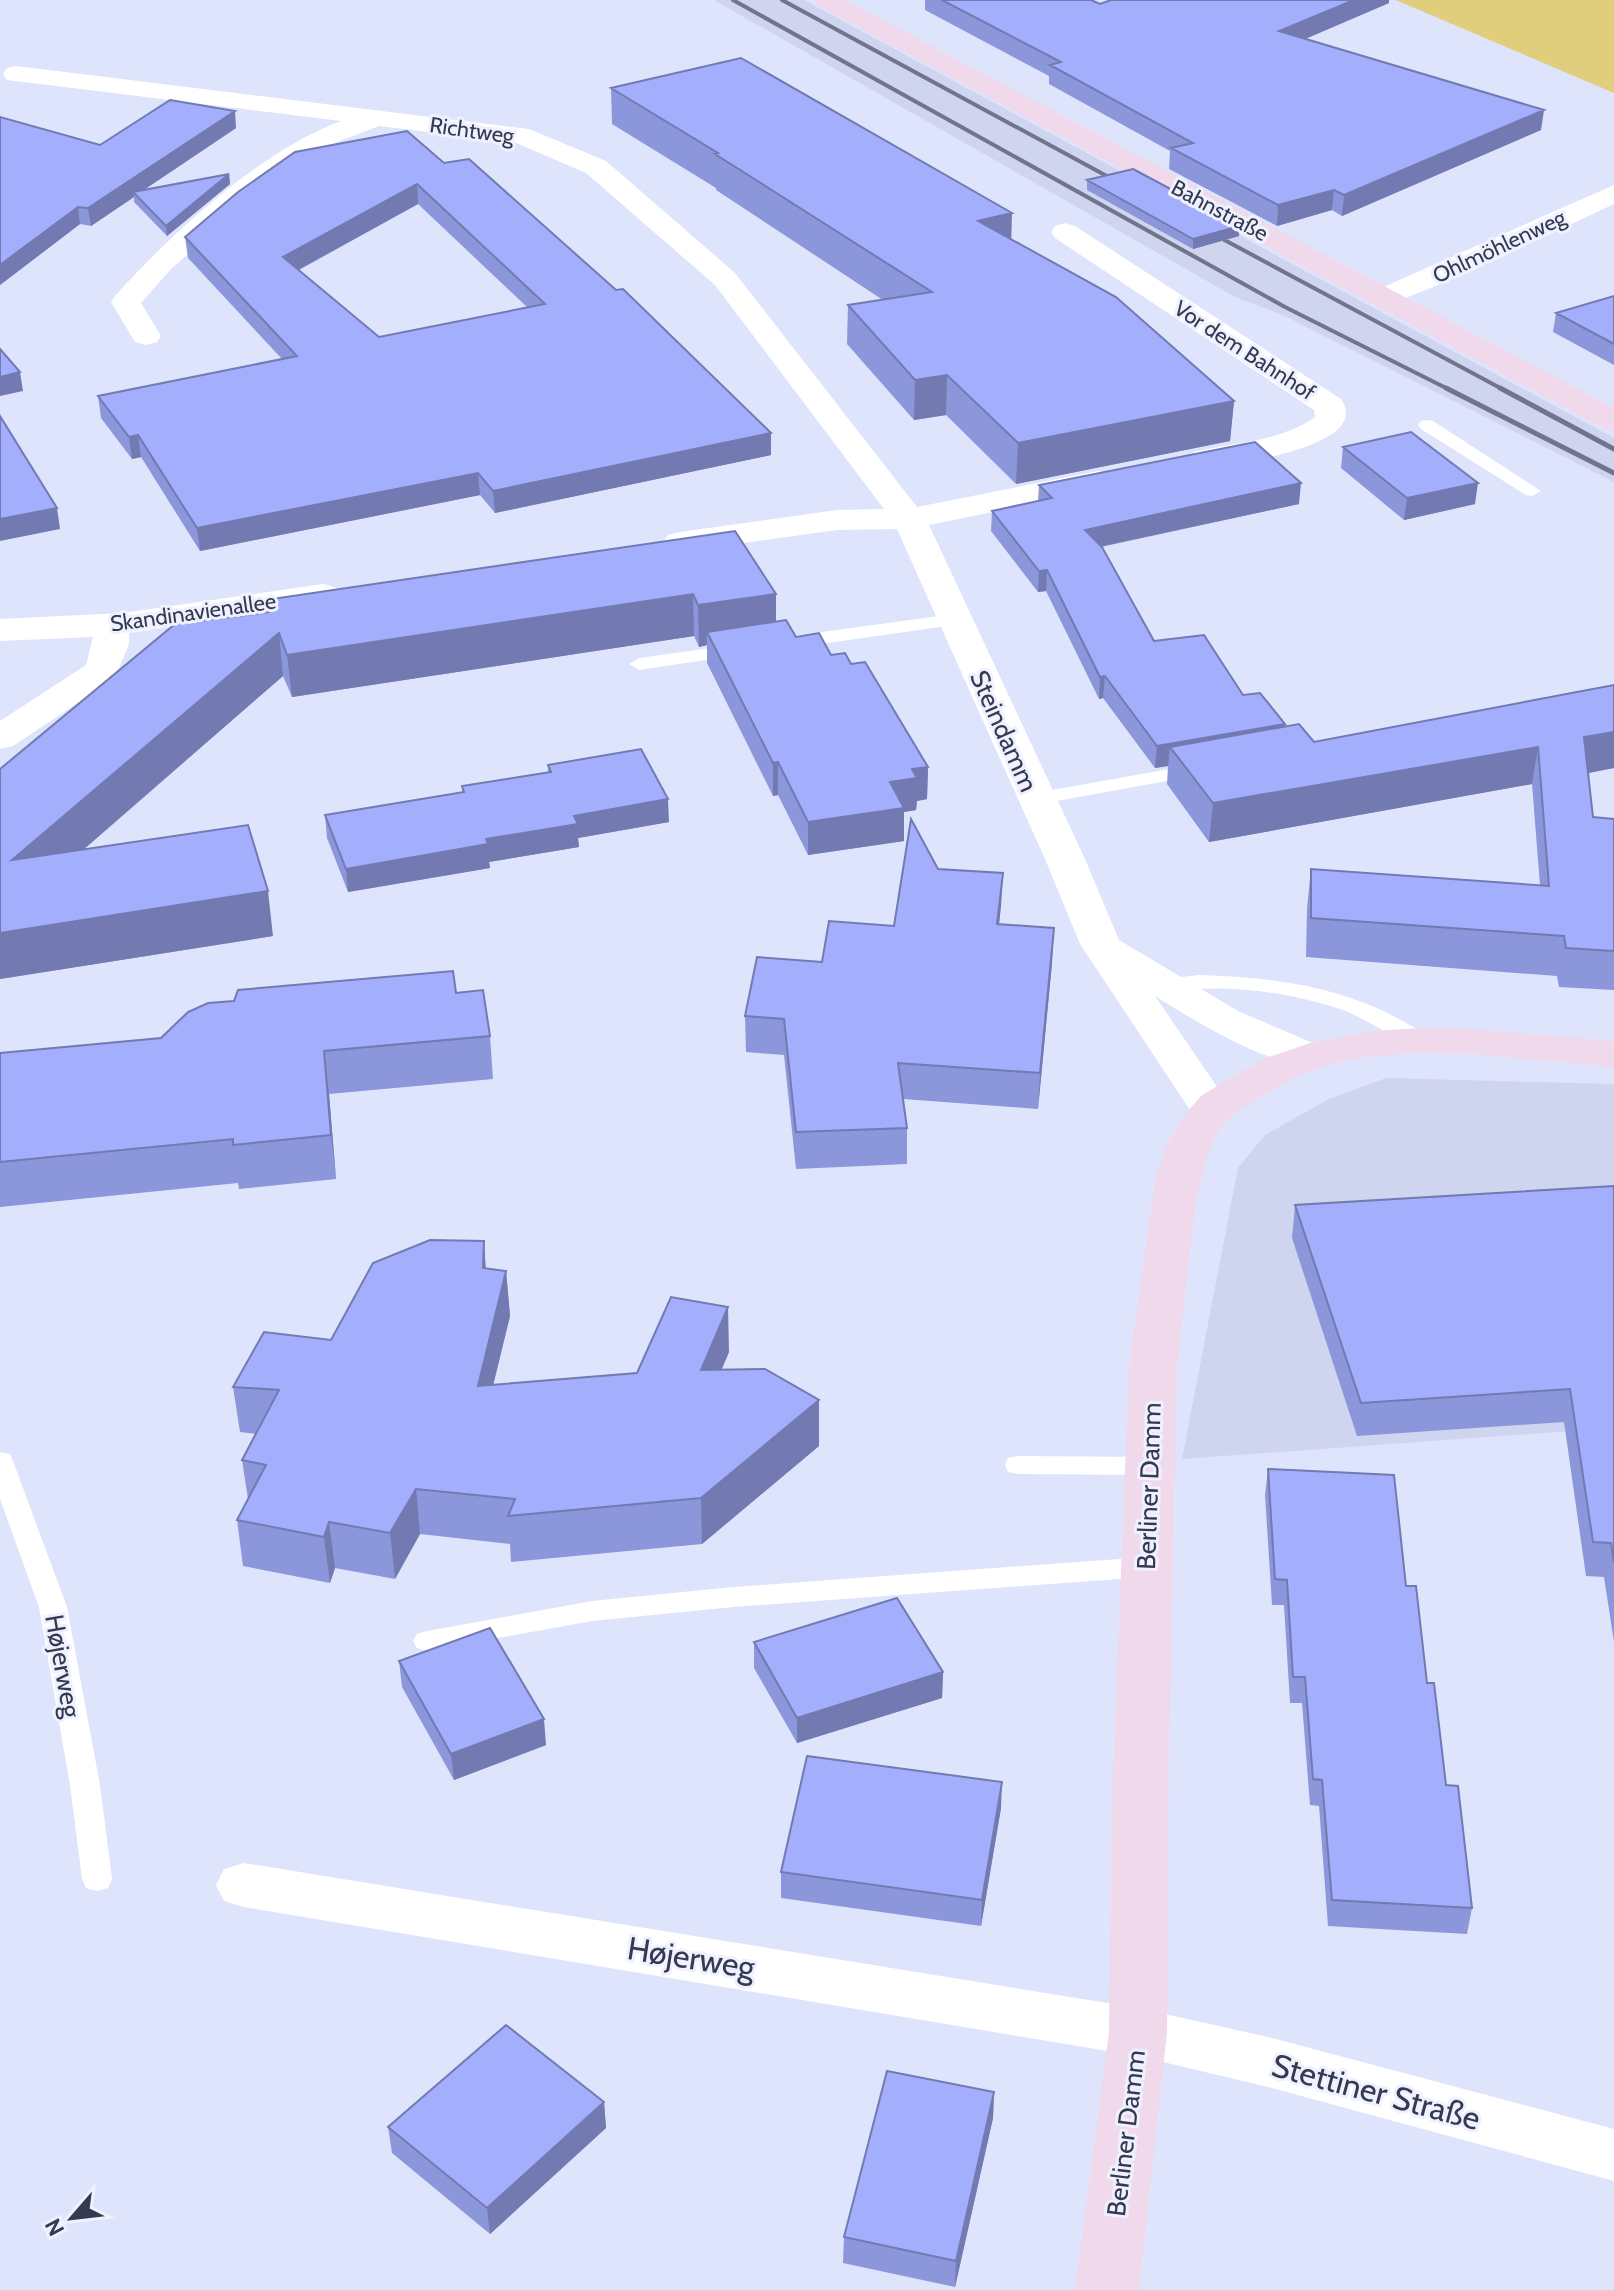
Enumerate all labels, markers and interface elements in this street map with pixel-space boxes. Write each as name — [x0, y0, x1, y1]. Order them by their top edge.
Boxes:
street label: Richtweg — [428, 111, 517, 150]
street label: Bahnstraße — [1167, 174, 1273, 247]
street label: Ohlmöhlenweg — [1428, 203, 1571, 289]
street label: Vor dem Bahnhof — [1169, 295, 1320, 406]
street label: Skandinavienallee — [108, 588, 278, 637]
street label: Steindamm — [963, 665, 1045, 797]
street label: Berliner Damm — [1130, 1402, 1168, 1570]
street label: Højerweg — [38, 1612, 88, 1721]
street label: Højerweg — [625, 1928, 759, 1987]
street label: Stettiner Straße — [1268, 2045, 1485, 2138]
street label: Berliner Damm — [1100, 2048, 1152, 2218]
north arrow — [32, 2178, 112, 2258]
text: N — [39, 2214, 70, 2240]

